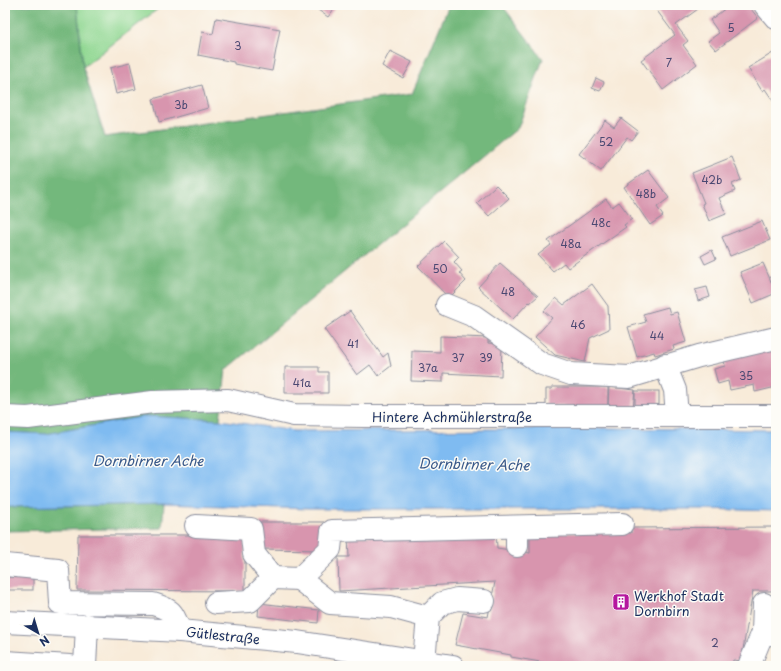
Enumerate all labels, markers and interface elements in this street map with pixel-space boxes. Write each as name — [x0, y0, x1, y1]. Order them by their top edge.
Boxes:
house number: 5 — [727, 19, 735, 36]
house number: 3 — [234, 37, 242, 54]
house number: 7 — [666, 54, 672, 71]
house number: 3b — [174, 96, 188, 113]
house number: 52 — [599, 133, 613, 150]
house number: 42b — [702, 171, 722, 188]
house number: 48b — [636, 185, 656, 202]
house number: 48c — [591, 214, 611, 231]
house number: 48a — [561, 235, 582, 252]
house number: 50 — [432, 260, 448, 277]
house number: 48 — [501, 283, 515, 300]
house number: 46 — [571, 316, 586, 333]
house number: 44 — [650, 327, 664, 344]
house number: 41 — [347, 335, 359, 352]
house number: 37 — [452, 349, 465, 366]
house number: 39 — [479, 349, 493, 366]
house number: 37a — [418, 359, 438, 376]
house number: 35 — [739, 367, 753, 384]
house number: 41a — [293, 374, 311, 391]
street label: Hintere Achmühlerstraße — [372, 407, 532, 426]
water label: Dornbirner Ache — [93, 450, 204, 471]
water label: Dornbirner Ache — [418, 453, 531, 475]
place label: Werkhof Stadt Dornbirn — [634, 586, 724, 620]
building icon: Werkhof Stadt Dornbirn — [611, 592, 631, 612]
north arrow — [18, 613, 58, 653]
street label: Gütlestraße — [185, 622, 261, 648]
text: N — [36, 632, 53, 651]
house number: 2 — [711, 634, 719, 651]

